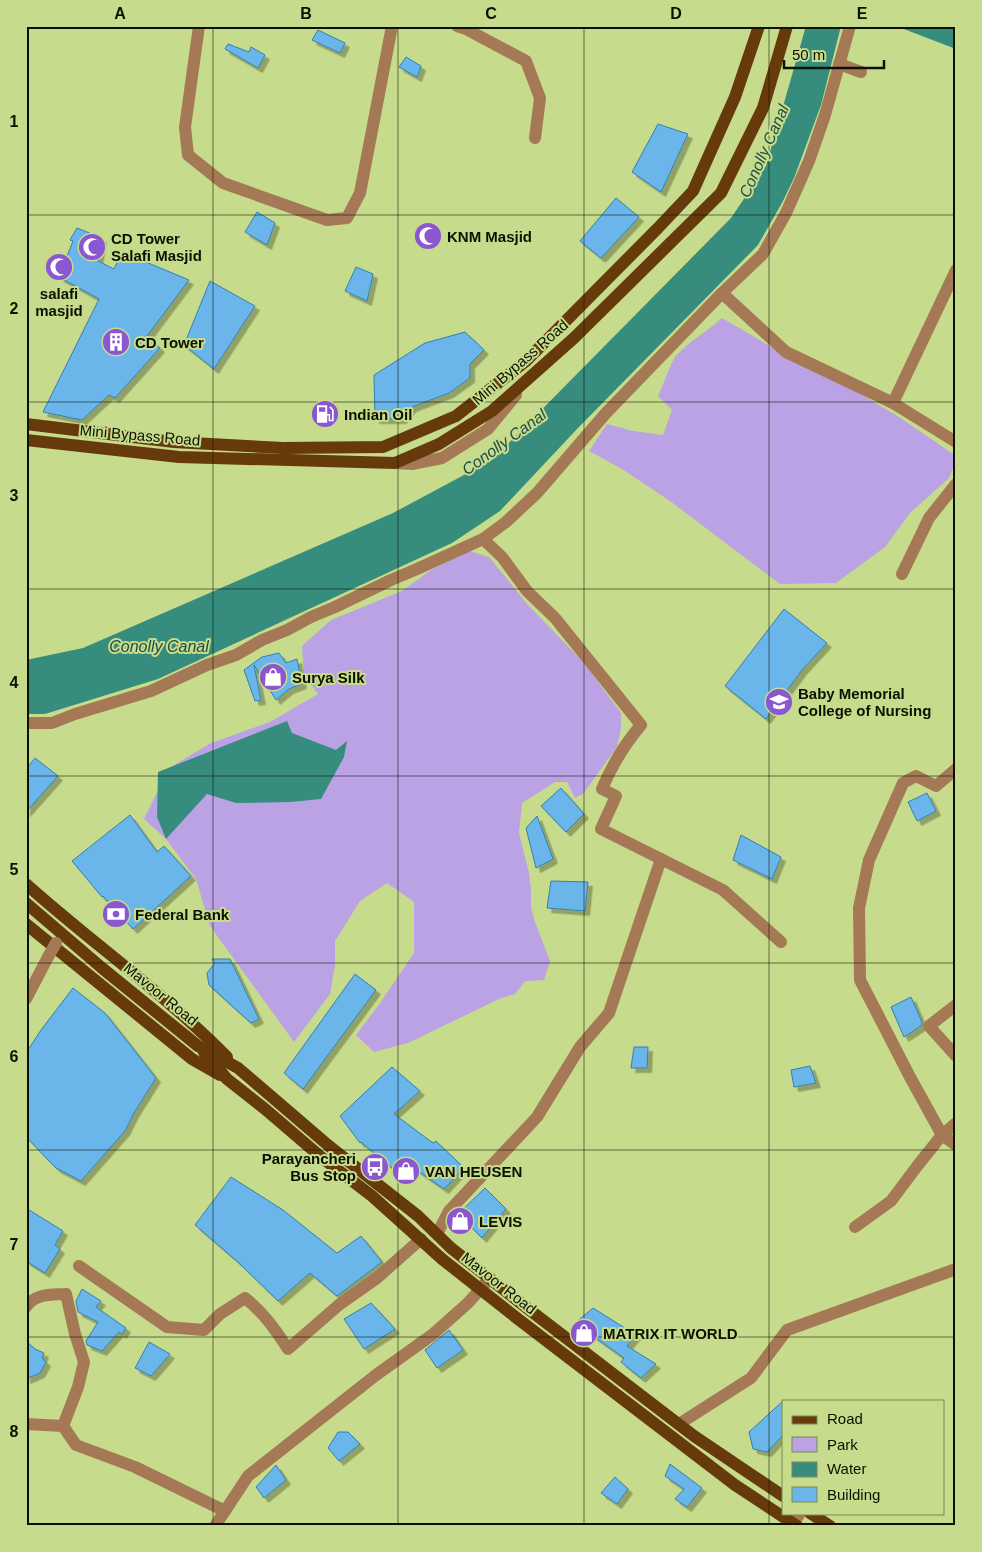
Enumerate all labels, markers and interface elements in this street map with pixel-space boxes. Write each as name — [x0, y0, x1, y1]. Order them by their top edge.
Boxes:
text: A — [114, 5, 126, 22]
text: B — [300, 5, 312, 22]
text: C — [485, 5, 497, 22]
text: D — [670, 5, 682, 22]
text: E — [857, 5, 868, 22]
scale bar — [784, 38, 884, 70]
text: 50 m — [792, 46, 825, 63]
water label: Conolly Canal — [736, 102, 792, 200]
text: 1 — [10, 113, 19, 130]
mosque icon: KNM Masjid — [413, 221, 443, 251]
place label: KNM Masjid — [447, 228, 532, 245]
place label: CD Tower Salafi Masjid — [111, 230, 202, 264]
mosque icon: CD Tower Salafi Masjid — [77, 232, 107, 262]
mosque icon: salafi masjid — [44, 252, 74, 282]
place label: salafi masjid — [35, 285, 83, 319]
text: 2 — [10, 300, 19, 317]
street label: Mini Bypass Road — [469, 316, 571, 408]
building icon: CD Tower — [101, 327, 131, 357]
place label: CD Tower — [135, 334, 204, 351]
fuel station icon: Indian Oil — [310, 399, 340, 429]
place label: Indian Oil — [344, 406, 412, 423]
water label: Conolly Canal — [459, 406, 550, 478]
street label: Mini Bypass Road — [79, 421, 201, 449]
text: 3 — [10, 487, 19, 504]
water label: Conolly Canal — [109, 638, 209, 655]
shop icon: Surya Silk — [258, 662, 288, 692]
place label: Surya Silk — [292, 669, 365, 686]
text: 4 — [10, 674, 19, 691]
place label: Baby Memorial College of Nursing — [798, 685, 931, 719]
school or university icon: Baby Memorial College of Nursing — [764, 687, 794, 717]
text: 5 — [10, 861, 19, 878]
bank icon: Federal Bank — [101, 899, 131, 929]
place label: Federal Bank — [135, 906, 230, 923]
street label: Mavoor Road — [121, 959, 201, 1029]
text: 6 — [10, 1048, 19, 1065]
place label: Parayancheri Bus Stop — [262, 1150, 356, 1184]
bus stop icon: Parayancheri Bus Stop — [360, 1152, 390, 1182]
shop icon: VAN HEUSEN — [391, 1156, 421, 1186]
place label: VAN HEUSEN — [425, 1163, 522, 1180]
shop icon: LEVIS — [445, 1206, 475, 1236]
place label: LEVIS — [479, 1213, 522, 1230]
text: 7 — [10, 1236, 19, 1253]
street label: Mavoor Road — [458, 1249, 540, 1317]
shop icon: MATRIX IT WORLD — [569, 1318, 599, 1348]
place label: MATRIX IT WORLD — [603, 1325, 738, 1342]
legend — [782, 1400, 944, 1514]
text: Road — [827, 1410, 863, 1427]
text: 8 — [10, 1423, 19, 1440]
text: Park — [827, 1436, 858, 1453]
text: Water — [827, 1460, 866, 1477]
text: Building — [827, 1486, 880, 1503]

